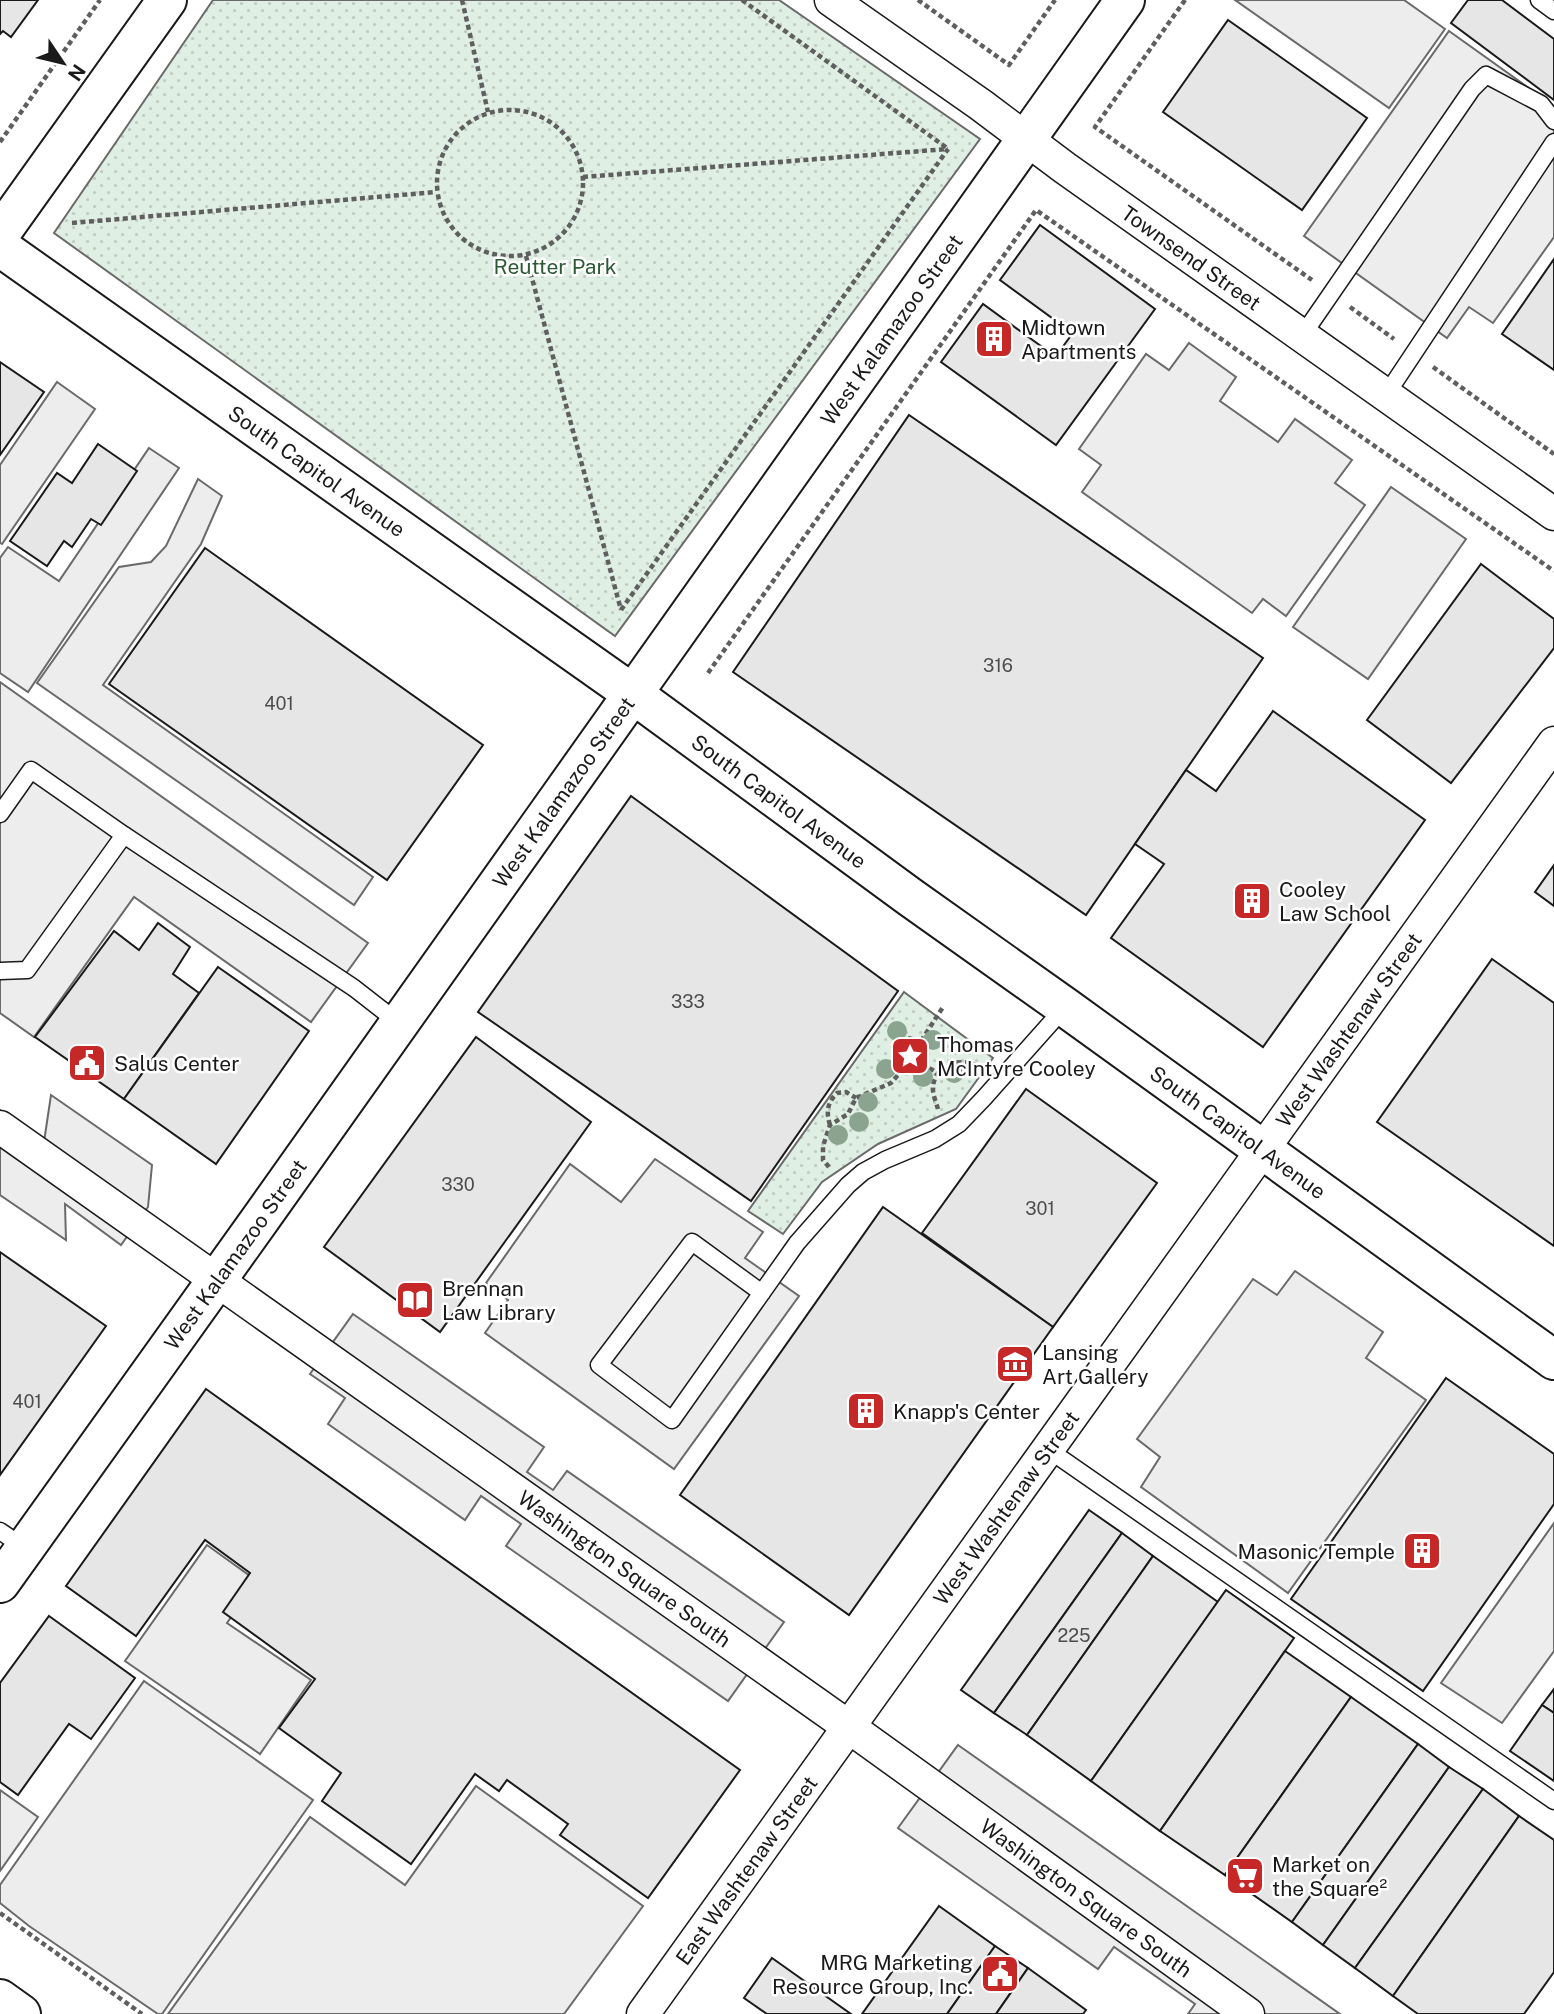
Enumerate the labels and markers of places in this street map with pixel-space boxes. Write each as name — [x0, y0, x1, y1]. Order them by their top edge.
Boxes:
place label: Midtown Apartments — [1021, 315, 1136, 364]
building icon: Midtown Apartments — [973, 318, 1015, 360]
place label: Cooley Law School — [1279, 877, 1391, 926]
building icon: Cooley Law School — [1231, 880, 1273, 922]
place label: Thomas McIntyre Cooley — [937, 1032, 1096, 1081]
place icon: Thomas McIntyre Cooley — [889, 1035, 931, 1077]
public building icon: Salus Center — [66, 1042, 108, 1084]
place label: Salus Center — [114, 1051, 239, 1076]
place label: Brennan Law Library — [442, 1276, 556, 1325]
library icon: Brennan Law Library — [394, 1279, 436, 1321]
place label: Lansing Art Gallery — [1042, 1340, 1149, 1389]
museum icon: Lansing Art Gallery — [994, 1343, 1036, 1385]
building icon: Knapp's Center — [845, 1390, 887, 1432]
place label: Knapp's Center — [893, 1399, 1040, 1424]
building icon: Masonic Temple — [1401, 1530, 1443, 1572]
place label: Masonic Temple — [1237, 1539, 1395, 1564]
place label: Market on the Square² — [1272, 1852, 1387, 1901]
supermarket icon: Market on the Square² — [1224, 1855, 1266, 1897]
place label: MRG Marketing Resource Group, Inc. — [772, 1950, 973, 1999]
public building icon: MRG Marketing Resource Group, Inc. — [979, 1953, 1021, 1995]

